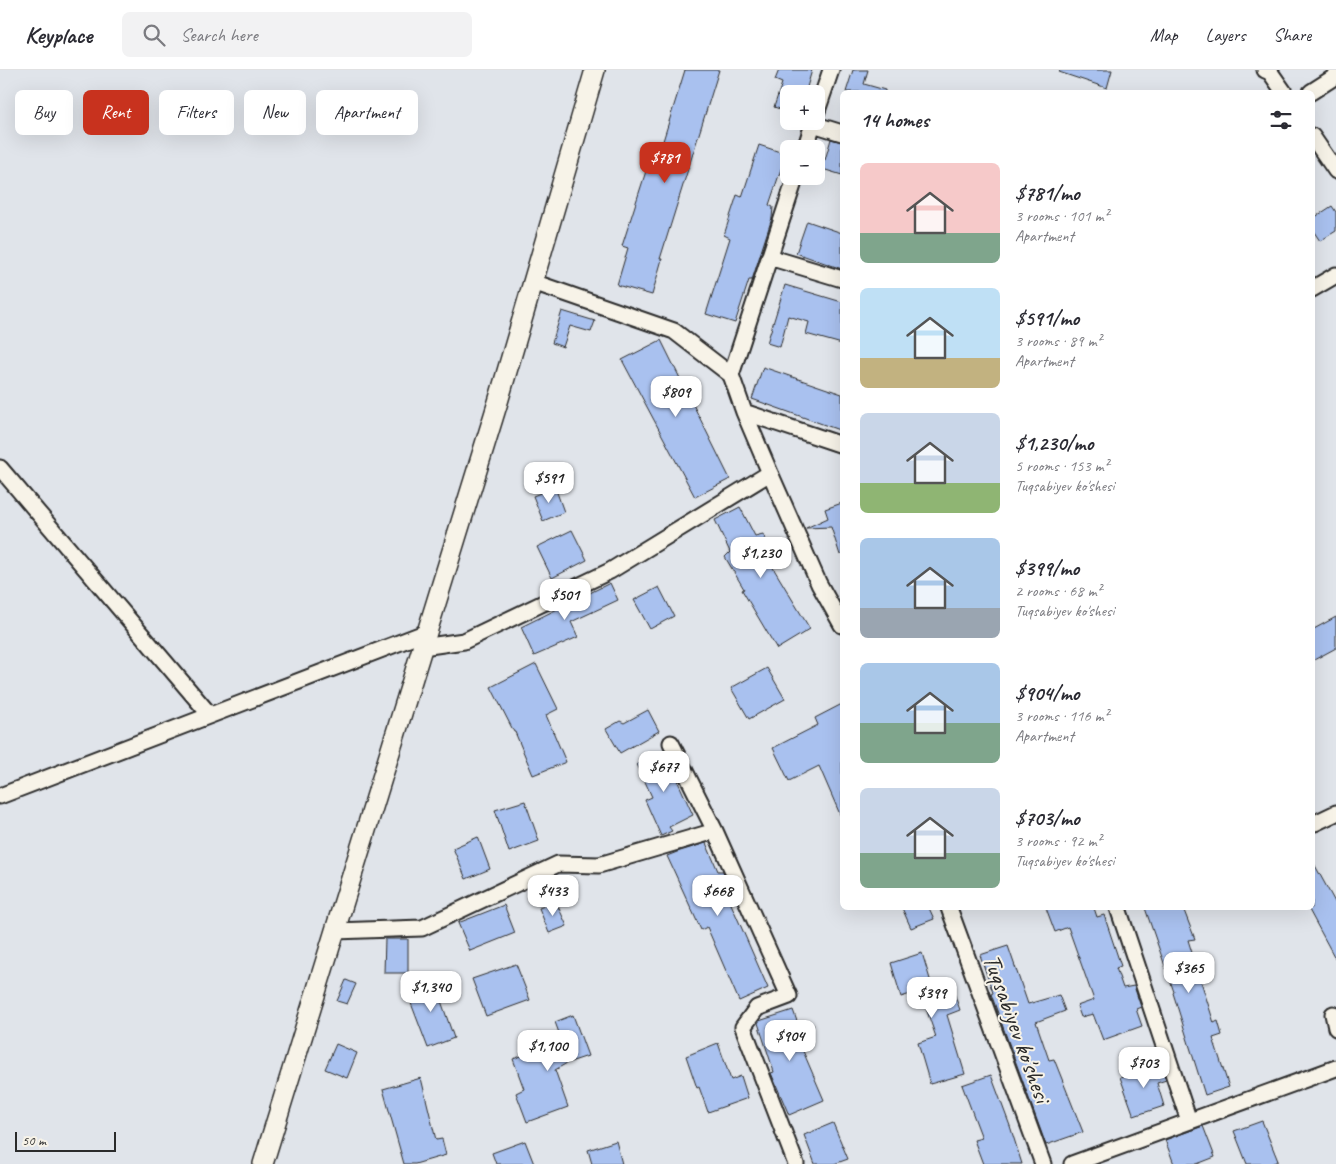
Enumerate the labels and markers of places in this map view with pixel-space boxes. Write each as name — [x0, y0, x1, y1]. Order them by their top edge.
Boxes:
pin: $781 — [635, 142, 695, 184]
pin: $809 — [646, 376, 706, 418]
pin: $591 — [519, 462, 579, 504]
pin: $1,230 — [720, 536, 802, 579]
pin: $501 — [535, 578, 595, 621]
pin: $677 — [634, 750, 694, 793]
pin: $433 — [523, 874, 583, 917]
pin: $668 — [688, 874, 748, 917]
pin: $365 — [1159, 952, 1219, 994]
pin: $1,340 — [390, 970, 472, 1013]
pin: $399 — [902, 976, 962, 1019]
pin: $904 — [760, 1020, 820, 1062]
pin: $1,100 — [507, 1030, 589, 1072]
pin: $703 — [1114, 1046, 1174, 1089]

